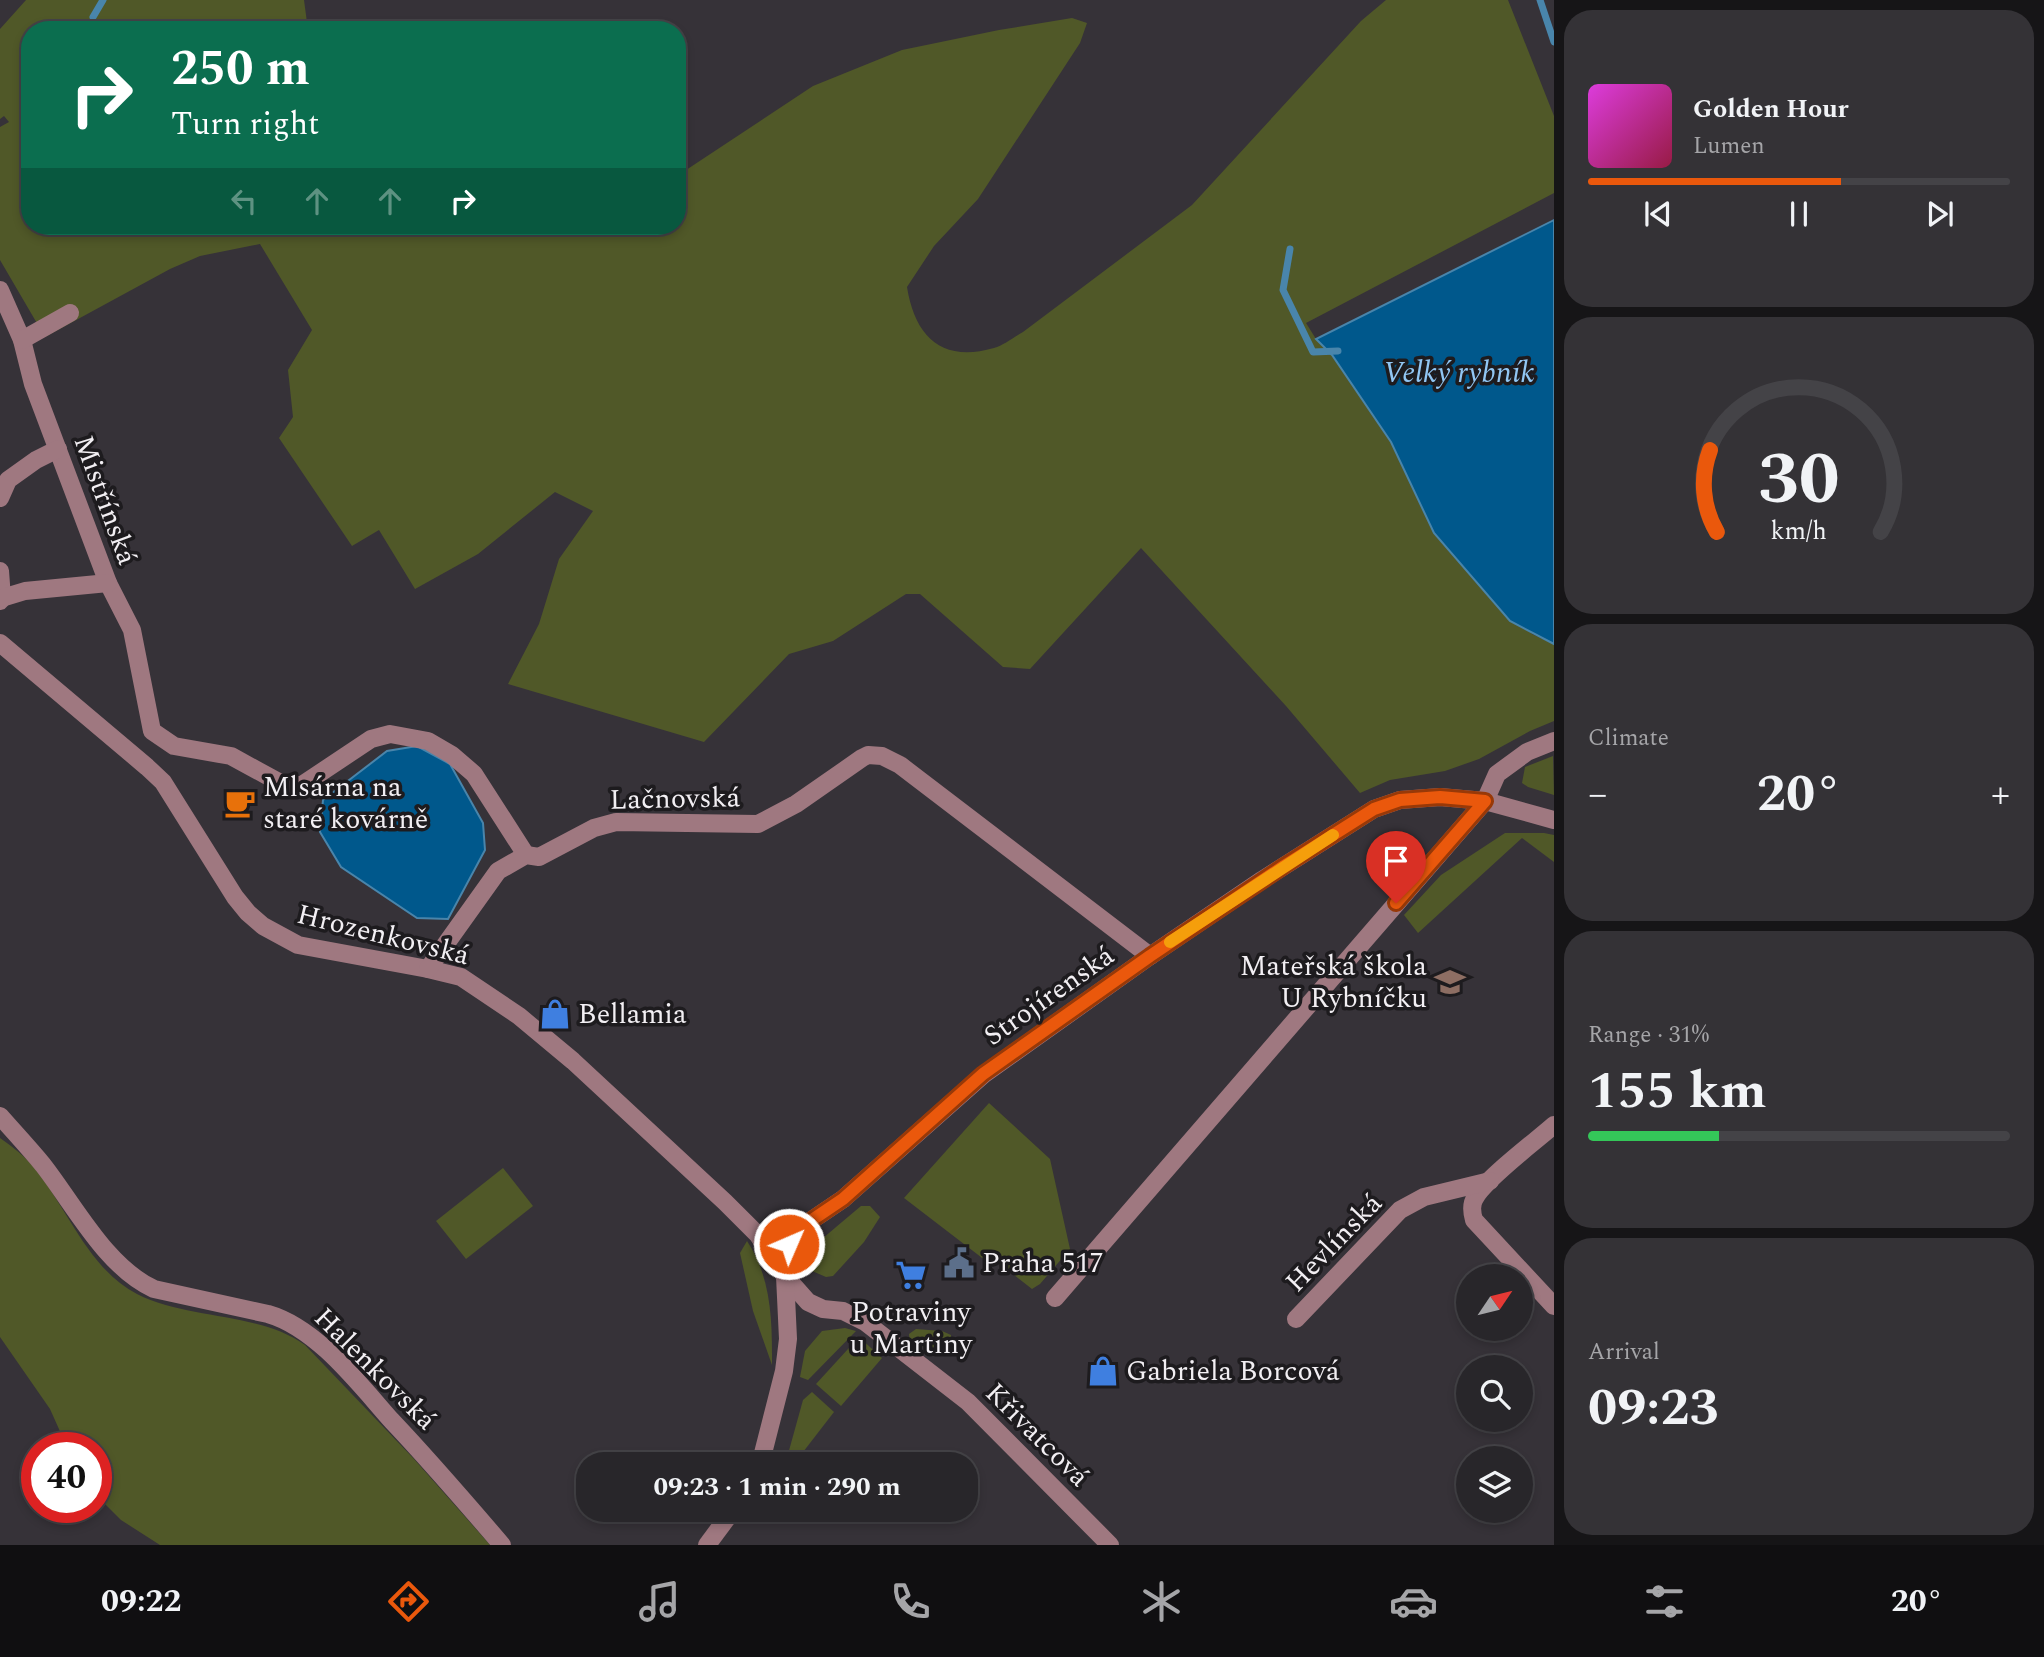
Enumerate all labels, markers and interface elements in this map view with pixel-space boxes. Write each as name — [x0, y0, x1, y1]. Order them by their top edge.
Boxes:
text: 250 m — [171, 32, 310, 107]
icon: right — [56, 49, 147, 140]
text: Golden Hour — [1693, 89, 1849, 129]
text: Turn right — [171, 100, 319, 149]
text: Lumen — [1693, 129, 1765, 164]
icon: left — [225, 182, 263, 220]
icon: ahead — [298, 182, 336, 220]
icon: ahead — [371, 182, 409, 220]
icon: right — [444, 182, 482, 220]
icon: previous — [1639, 195, 1677, 233]
icon: pause — [1780, 195, 1818, 233]
icon: next — [1921, 195, 1959, 233]
water label: Velký rybník — [1383, 350, 1535, 396]
text: 30 — [1758, 425, 1840, 536]
street label: Mistřínská — [62, 429, 148, 571]
text: km/h — [1771, 512, 1827, 550]
text: Climate — [1588, 721, 1669, 756]
text: 20° — [1757, 755, 1841, 834]
place label: Mlsárna na staré kovárně — [263, 766, 428, 841]
text: − — [1588, 766, 1607, 824]
text: + — [1991, 766, 2010, 824]
street label: Lačnovská — [609, 776, 741, 822]
cafe icon: Mlsárna na staré kovárně — [223, 786, 257, 820]
pin — [1366, 831, 1426, 903]
icon: arrive — [1377, 842, 1415, 880]
street label: Hrozenkovská — [292, 893, 474, 977]
street label: Strojírenská — [975, 935, 1123, 1057]
place label: Mateřská škola U Rybníčku — [1240, 945, 1427, 1020]
school or university icon: Mateřská škola U Rybníčku — [1433, 965, 1467, 999]
place label: Bellamia — [578, 993, 687, 1036]
shop icon: Bellamia — [538, 997, 572, 1031]
text: Range · 31% — [1588, 1018, 1709, 1053]
text: 155 km — [1588, 1052, 1767, 1131]
street label: Hevlínská — [1275, 1183, 1393, 1303]
position arrow — [752, 1207, 826, 1281]
place label: Praha 517 — [982, 1242, 1103, 1285]
public building icon: Praha 517 — [942, 1246, 976, 1280]
supermarket icon: Potraviny u Martiny — [894, 1258, 928, 1292]
north arrow — [1456, 1264, 1533, 1340]
map controls — [1456, 1264, 1533, 1523]
place label: Potraviny u Martiny — [850, 1291, 974, 1366]
street label: Halenkovská — [304, 1298, 447, 1441]
text: Arrival — [1588, 1335, 1660, 1370]
place label: Gabriela Borcová — [1126, 1350, 1340, 1393]
shop icon: Gabriela Borcová — [1086, 1354, 1120, 1388]
button: search — [1456, 1355, 1533, 1432]
text: 09:23 — [1588, 1369, 1719, 1448]
street label: Křivatcová — [975, 1373, 1099, 1497]
speed limit sign: 40 — [21, 1432, 112, 1523]
button: layers — [1456, 1446, 1533, 1523]
text: 09:23 · 1 min · 290 m — [653, 1467, 901, 1507]
text: 09:22 — [101, 1577, 181, 1626]
icon: directions — [384, 1577, 433, 1626]
icon: music — [635, 1577, 684, 1626]
icon: phone — [886, 1577, 935, 1626]
icon: climate — [1137, 1577, 1186, 1626]
icon: car — [1389, 1577, 1438, 1626]
icon: filters — [1640, 1577, 1689, 1626]
text: 20° — [1891, 1577, 1943, 1626]

